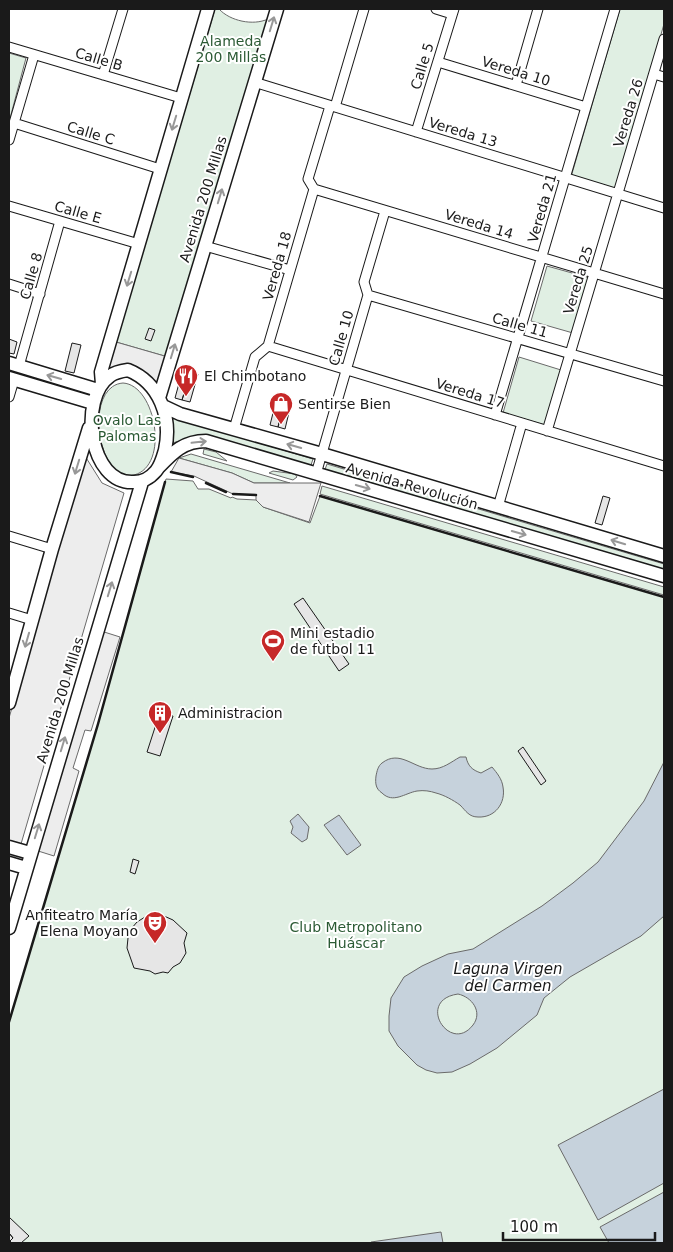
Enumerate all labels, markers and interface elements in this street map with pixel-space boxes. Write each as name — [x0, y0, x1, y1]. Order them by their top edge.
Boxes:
one-way arrow — [268, 16, 278, 32]
park label: Alameda 200 Millas — [196, 33, 266, 65]
street label: Calle 5 — [407, 41, 437, 91]
street label: Calle B — [73, 45, 125, 73]
street label: Vereda 10 — [480, 53, 552, 89]
street label: Vereda 26 — [610, 77, 646, 149]
one-way arrow — [168, 114, 178, 130]
street label: Vereda 13 — [427, 114, 499, 150]
street label: Calle C — [65, 118, 117, 148]
street label: Avenida 200 Millas — [176, 134, 230, 264]
street label: Vereda 21 — [525, 172, 559, 244]
one-way arrow — [215, 188, 225, 204]
street label: Calle E — [53, 198, 103, 226]
street label: Vereda 14 — [443, 206, 515, 242]
street label: Vereda 18 — [260, 230, 294, 302]
street label: Vereda 25 — [560, 244, 596, 316]
street label: Calle 8 — [17, 251, 45, 301]
one-way arrow — [123, 270, 133, 286]
street label: Calle 10 — [325, 308, 357, 368]
street label: Calle 11 — [490, 309, 550, 341]
one-way arrow — [169, 344, 179, 360]
restaurant icon: El Chimbotano — [173, 363, 199, 397]
place label: El Chimbotano — [204, 368, 306, 384]
one-way arrow — [46, 371, 62, 381]
street label: Vereda 17 — [434, 375, 506, 411]
shop icon: Sentirse Bien — [268, 391, 294, 425]
place label: Sentirse Bien — [298, 396, 391, 412]
park label: Ovalo Las Palomas — [93, 412, 161, 444]
one-way arrow — [190, 437, 206, 447]
one-way arrow — [286, 441, 302, 451]
one-way arrow — [72, 459, 82, 475]
street label: Avenida Revolución — [344, 459, 480, 513]
one-way arrow — [355, 483, 371, 493]
one-way arrow — [511, 529, 527, 539]
one-way arrow — [610, 537, 626, 547]
one-way arrow — [105, 581, 115, 597]
place label: Mini estadio de futbol 11 — [290, 625, 375, 657]
sports icon: Mini estadio de futbol 11 — [260, 628, 286, 662]
one-way arrow — [21, 631, 31, 647]
street label: Avenida 200 Millas — [33, 635, 87, 765]
building icon: Administracion — [147, 700, 173, 734]
place label: Administracion — [178, 705, 283, 721]
one-way arrow — [58, 737, 68, 753]
one-way arrow — [32, 823, 42, 839]
place label: Anfiteatro María Elena Moyano — [25, 907, 138, 939]
theatre icon: Anfiteatro María Elena Moyano — [142, 910, 168, 944]
park label: Club Metropolitano Huáscar — [290, 919, 422, 951]
water label: Laguna Virgen del Carmen — [454, 960, 562, 995]
scale bar — [503, 1210, 656, 1242]
text: 100 m — [510, 1218, 558, 1236]

